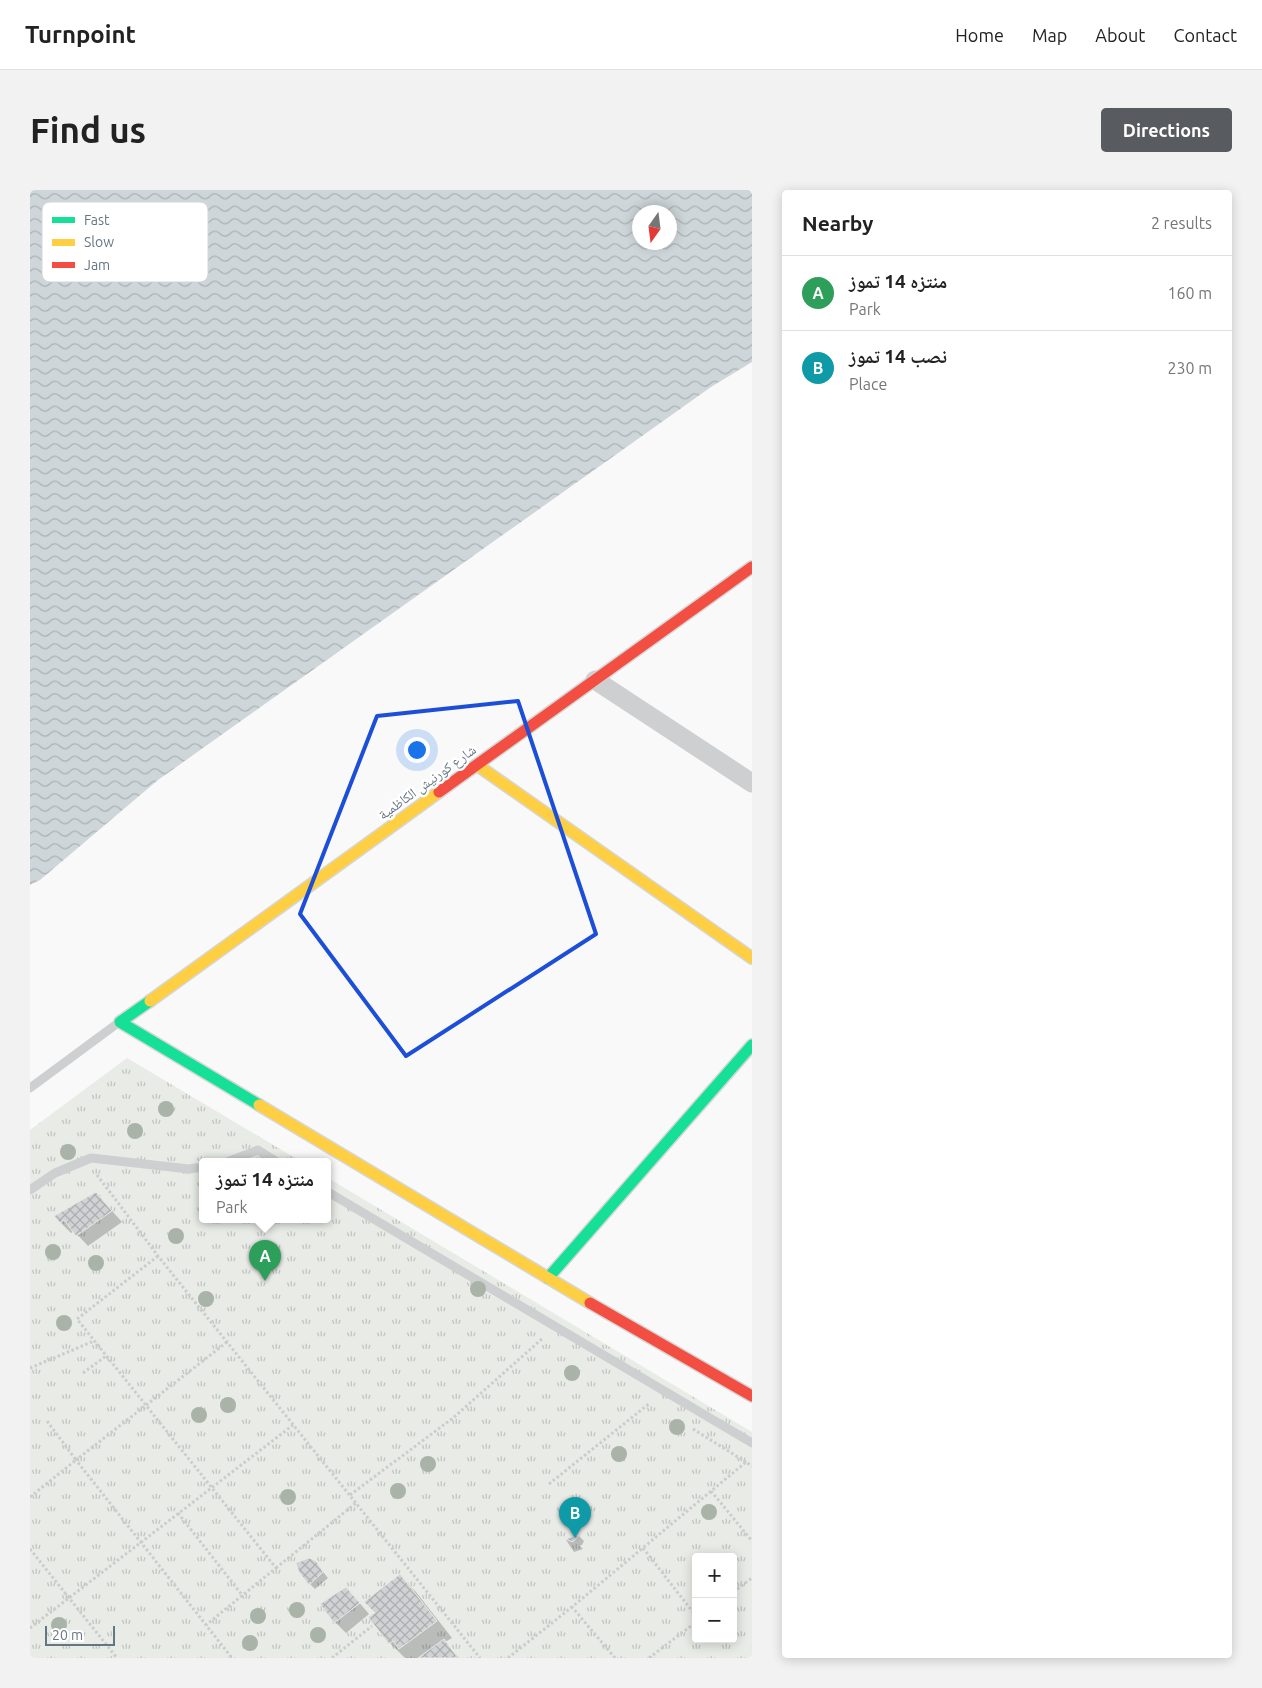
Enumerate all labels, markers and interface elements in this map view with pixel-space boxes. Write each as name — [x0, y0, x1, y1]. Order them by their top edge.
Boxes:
text: Turnpoint — [25, 21, 136, 48]
text: Home — [955, 25, 1004, 45]
text: Map — [1032, 25, 1067, 45]
text: About — [1095, 25, 1145, 45]
text: Contact — [1173, 25, 1237, 45]
button: Directions — [1101, 108, 1232, 152]
text: Find us — [30, 110, 146, 150]
legend — [42, 202, 208, 282]
north arrow — [632, 205, 677, 250]
text: Nearby — [802, 211, 873, 235]
text: Fast — [84, 212, 110, 228]
text: 2 results — [1151, 214, 1212, 232]
text: Slow — [84, 234, 114, 250]
text: Jam — [84, 257, 110, 273]
text: منتزه 14 تموز — [849, 270, 947, 292]
text: A — [812, 284, 824, 302]
text: 160 m — [1167, 284, 1212, 302]
text: Park — [849, 300, 881, 318]
text: نصب 14 تموز — [849, 345, 947, 367]
text: B — [813, 359, 823, 377]
text: 230 m — [1167, 359, 1212, 377]
text: Place — [849, 375, 887, 393]
your location — [404, 737, 430, 763]
street label: شارع كورنيش الكاظمية — [375, 741, 480, 824]
popup — [199, 1158, 331, 1223]
text: منتزه 14 تموز — [216, 1168, 314, 1190]
text: Park — [216, 1198, 248, 1216]
pin: A — [249, 1240, 281, 1281]
pin: B — [559, 1497, 591, 1538]
map controls — [692, 1553, 737, 1643]
button: + — [692, 1553, 737, 1598]
button: − — [692, 1598, 737, 1643]
scale bar — [45, 1623, 115, 1646]
text: 20 m — [52, 1627, 83, 1643]

